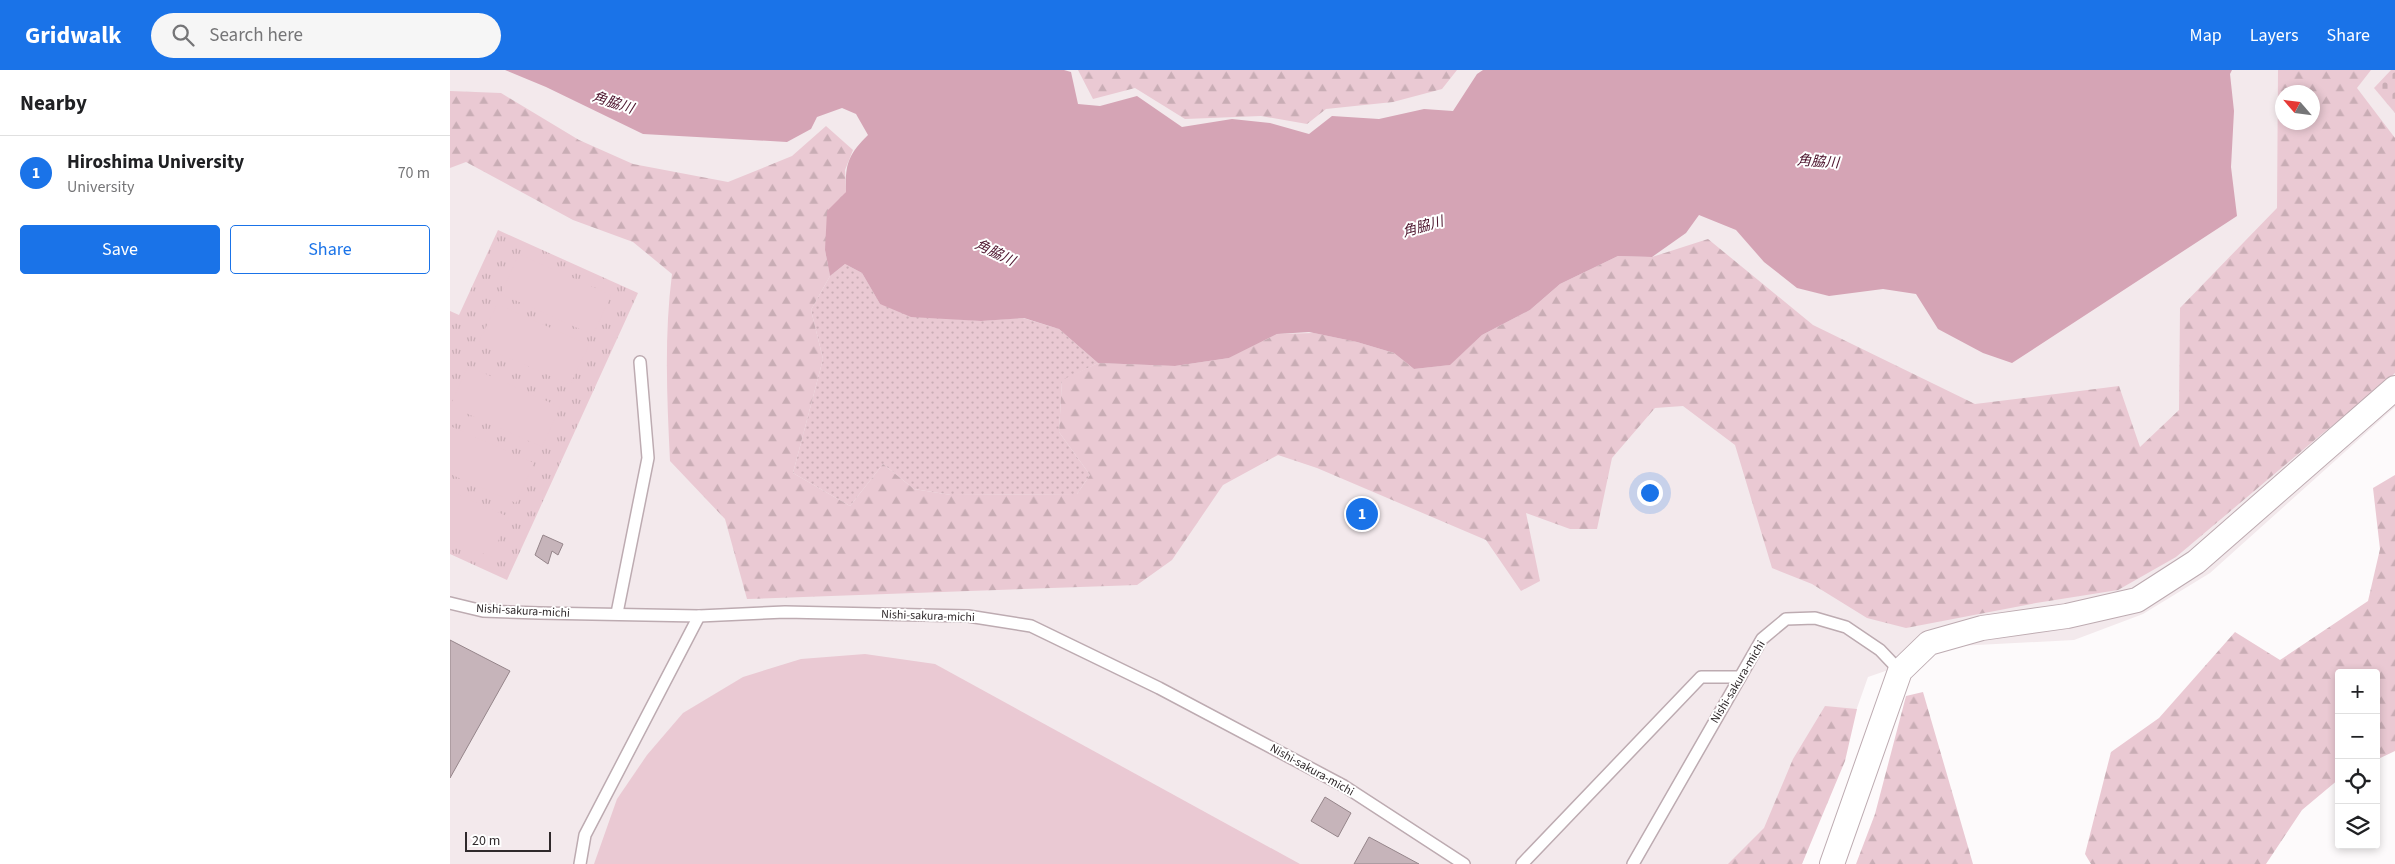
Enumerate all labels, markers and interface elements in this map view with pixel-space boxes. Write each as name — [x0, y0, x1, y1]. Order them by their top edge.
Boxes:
search box — [151, 13, 501, 58]
text: Gridwalk — [25, 18, 121, 53]
icon: search — [169, 21, 197, 49]
text: Search here — [209, 22, 303, 49]
text: Map — [2190, 23, 2222, 48]
text: Layers — [2250, 23, 2299, 48]
text: Share — [2327, 23, 2370, 48]
north arrow — [2275, 85, 2320, 130]
water label: 角脇川 — [590, 87, 638, 120]
text: Nearby — [20, 88, 87, 118]
text: Hiroshima University — [67, 149, 244, 176]
water label: 角脇川 — [1796, 151, 1842, 174]
text: 1 — [32, 162, 40, 184]
text: 70 m — [398, 162, 430, 184]
text: University — [67, 176, 134, 198]
water label: 角脇川 — [1400, 211, 1448, 242]
button: Save — [20, 225, 220, 274]
button: Share — [230, 225, 430, 274]
water label: 角脇川 — [972, 235, 1020, 272]
your location — [1637, 480, 1663, 506]
pin: 1 — [1346, 495, 1378, 533]
street label: Nishi-sakura-michi — [476, 600, 570, 622]
street label: Nishi-sakura-michi — [881, 606, 975, 626]
street label: Nishi-sakura-michi — [1707, 637, 1769, 727]
map controls — [2335, 669, 2380, 849]
button: + — [2335, 669, 2380, 714]
button: − — [2335, 714, 2380, 759]
street label: Nishi-sakura-michi — [1267, 740, 1357, 800]
button: locate — [2335, 759, 2380, 804]
button: layers — [2335, 804, 2380, 849]
scale bar — [465, 829, 551, 852]
text: 20 m — [472, 831, 500, 851]

